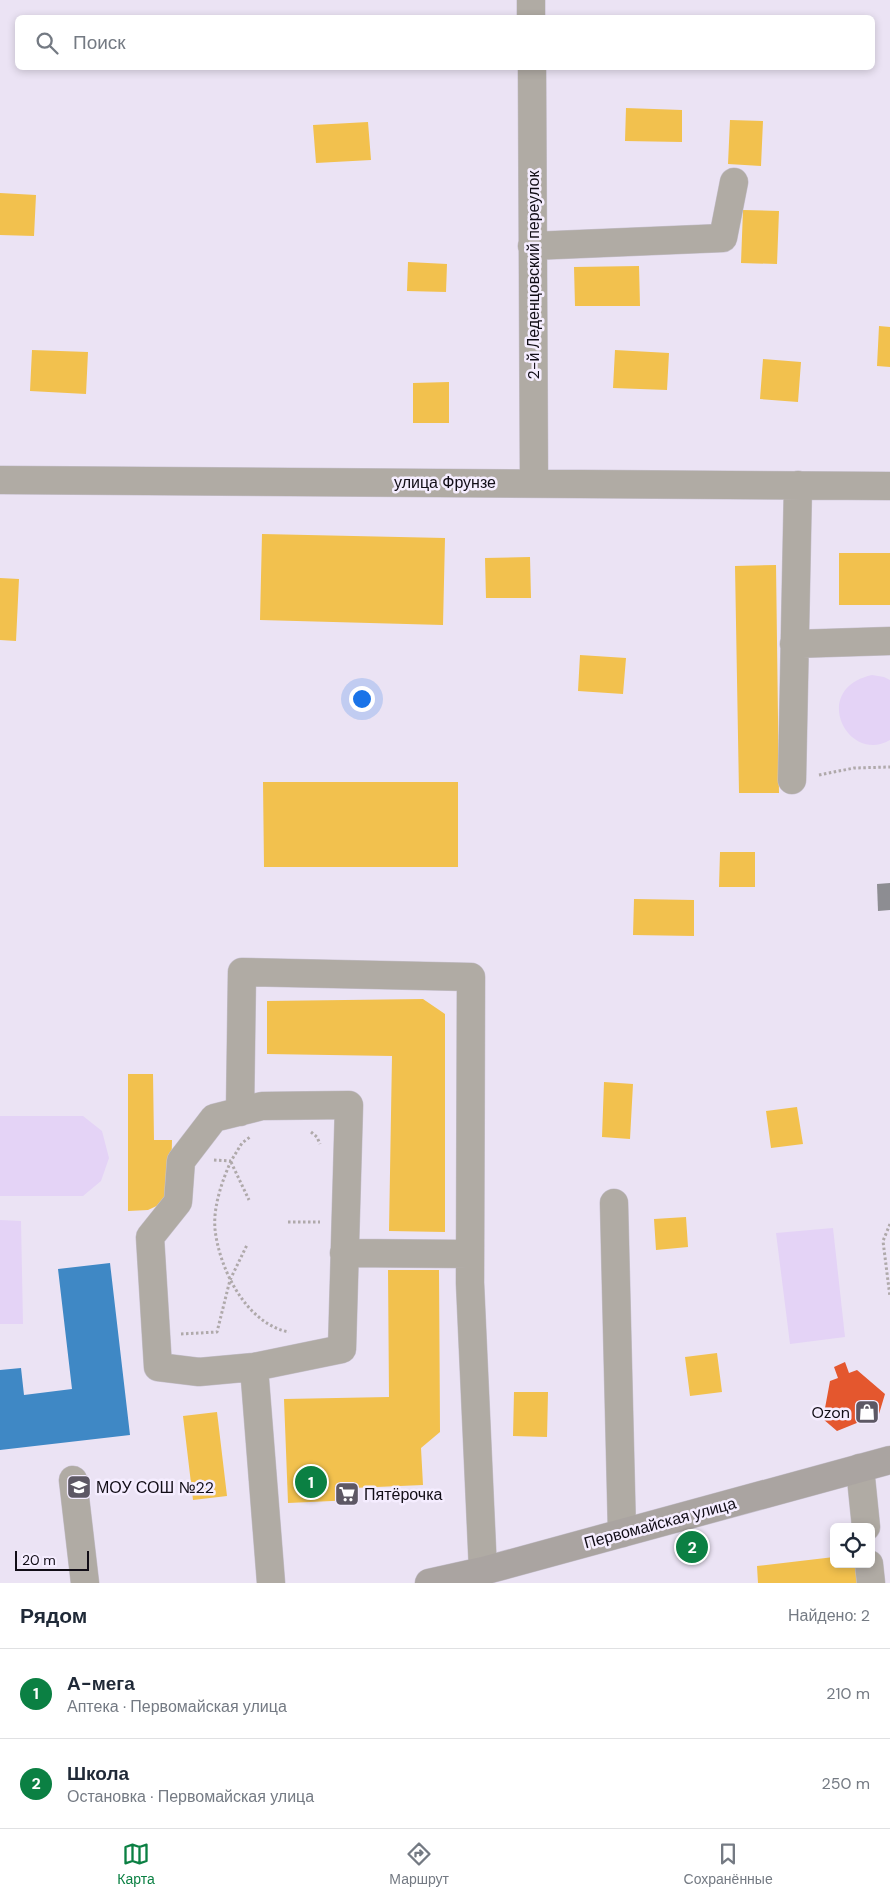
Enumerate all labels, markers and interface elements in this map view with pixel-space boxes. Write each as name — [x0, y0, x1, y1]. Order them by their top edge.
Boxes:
search box — [15, 15, 875, 70]
icon: search — [33, 29, 61, 57]
text: Поиск — [73, 30, 126, 55]
street label: 2-й Леденцовский переулок — [523, 170, 544, 379]
street label: улица Фрунзе — [394, 472, 496, 493]
your location — [349, 686, 375, 712]
shop icon: Ozon — [854, 1399, 880, 1425]
place label: Ozon — [812, 1402, 850, 1423]
pin: 1 — [295, 1463, 327, 1501]
school or university icon: МОУ СОШ №22 — [66, 1474, 92, 1500]
place label: МОУ СОШ №22 — [96, 1477, 214, 1498]
supermarket icon: Пятёрочка — [334, 1481, 360, 1507]
place label: Пятёрочка — [364, 1484, 443, 1505]
street label: Первомайская улица — [582, 1493, 738, 1553]
map controls — [830, 1523, 875, 1568]
button: locate — [830, 1523, 875, 1568]
pin: 2 — [676, 1528, 708, 1566]
scale bar — [15, 1548, 89, 1571]
text: 20 m — [22, 1551, 56, 1569]
text: Рядом — [20, 1602, 87, 1630]
text: Найдено: 2 — [788, 1605, 870, 1626]
text: А-мега — [67, 1671, 135, 1696]
text: 1 — [33, 1683, 39, 1704]
text: 210 m — [826, 1683, 870, 1704]
text: Аптека · Первомайская улица — [67, 1696, 287, 1717]
text: Школа — [67, 1761, 129, 1786]
text: 2 — [31, 1773, 41, 1794]
text: 250 m — [822, 1773, 870, 1794]
text: Остановка · Первомайская улица — [67, 1786, 314, 1807]
tab: Карта — [117, 1840, 155, 1888]
tab: Маршрут — [389, 1840, 449, 1888]
tab: Сохранённые — [684, 1840, 773, 1888]

